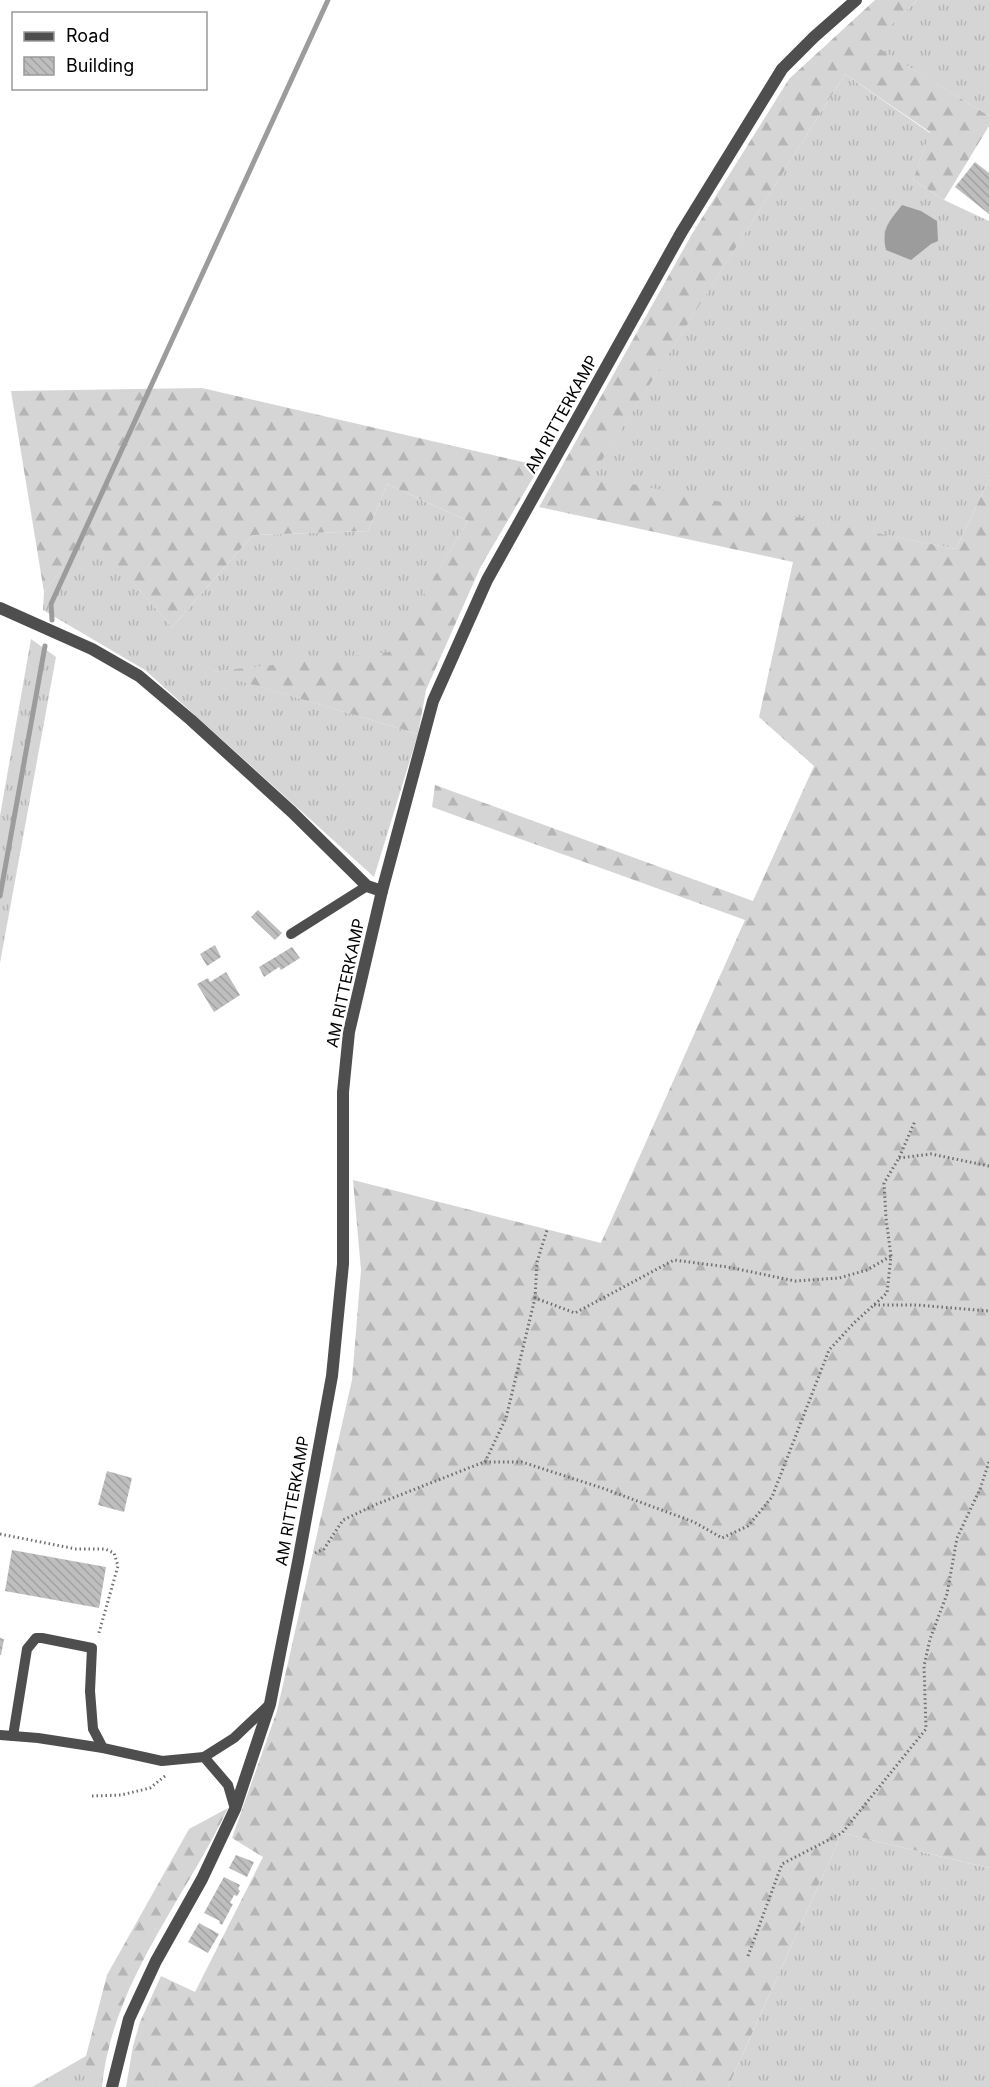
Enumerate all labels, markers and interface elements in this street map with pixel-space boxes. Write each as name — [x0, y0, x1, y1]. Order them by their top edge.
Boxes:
legend — [12, 12, 207, 90]
text: Road — [66, 25, 109, 46]
text: Building — [66, 55, 134, 76]
street label: AM RITTERKAMP — [520, 352, 602, 476]
street label: AM RITTERKAMP — [322, 917, 368, 1049]
street label: AM RITTERKAMP — [271, 1434, 313, 1568]

